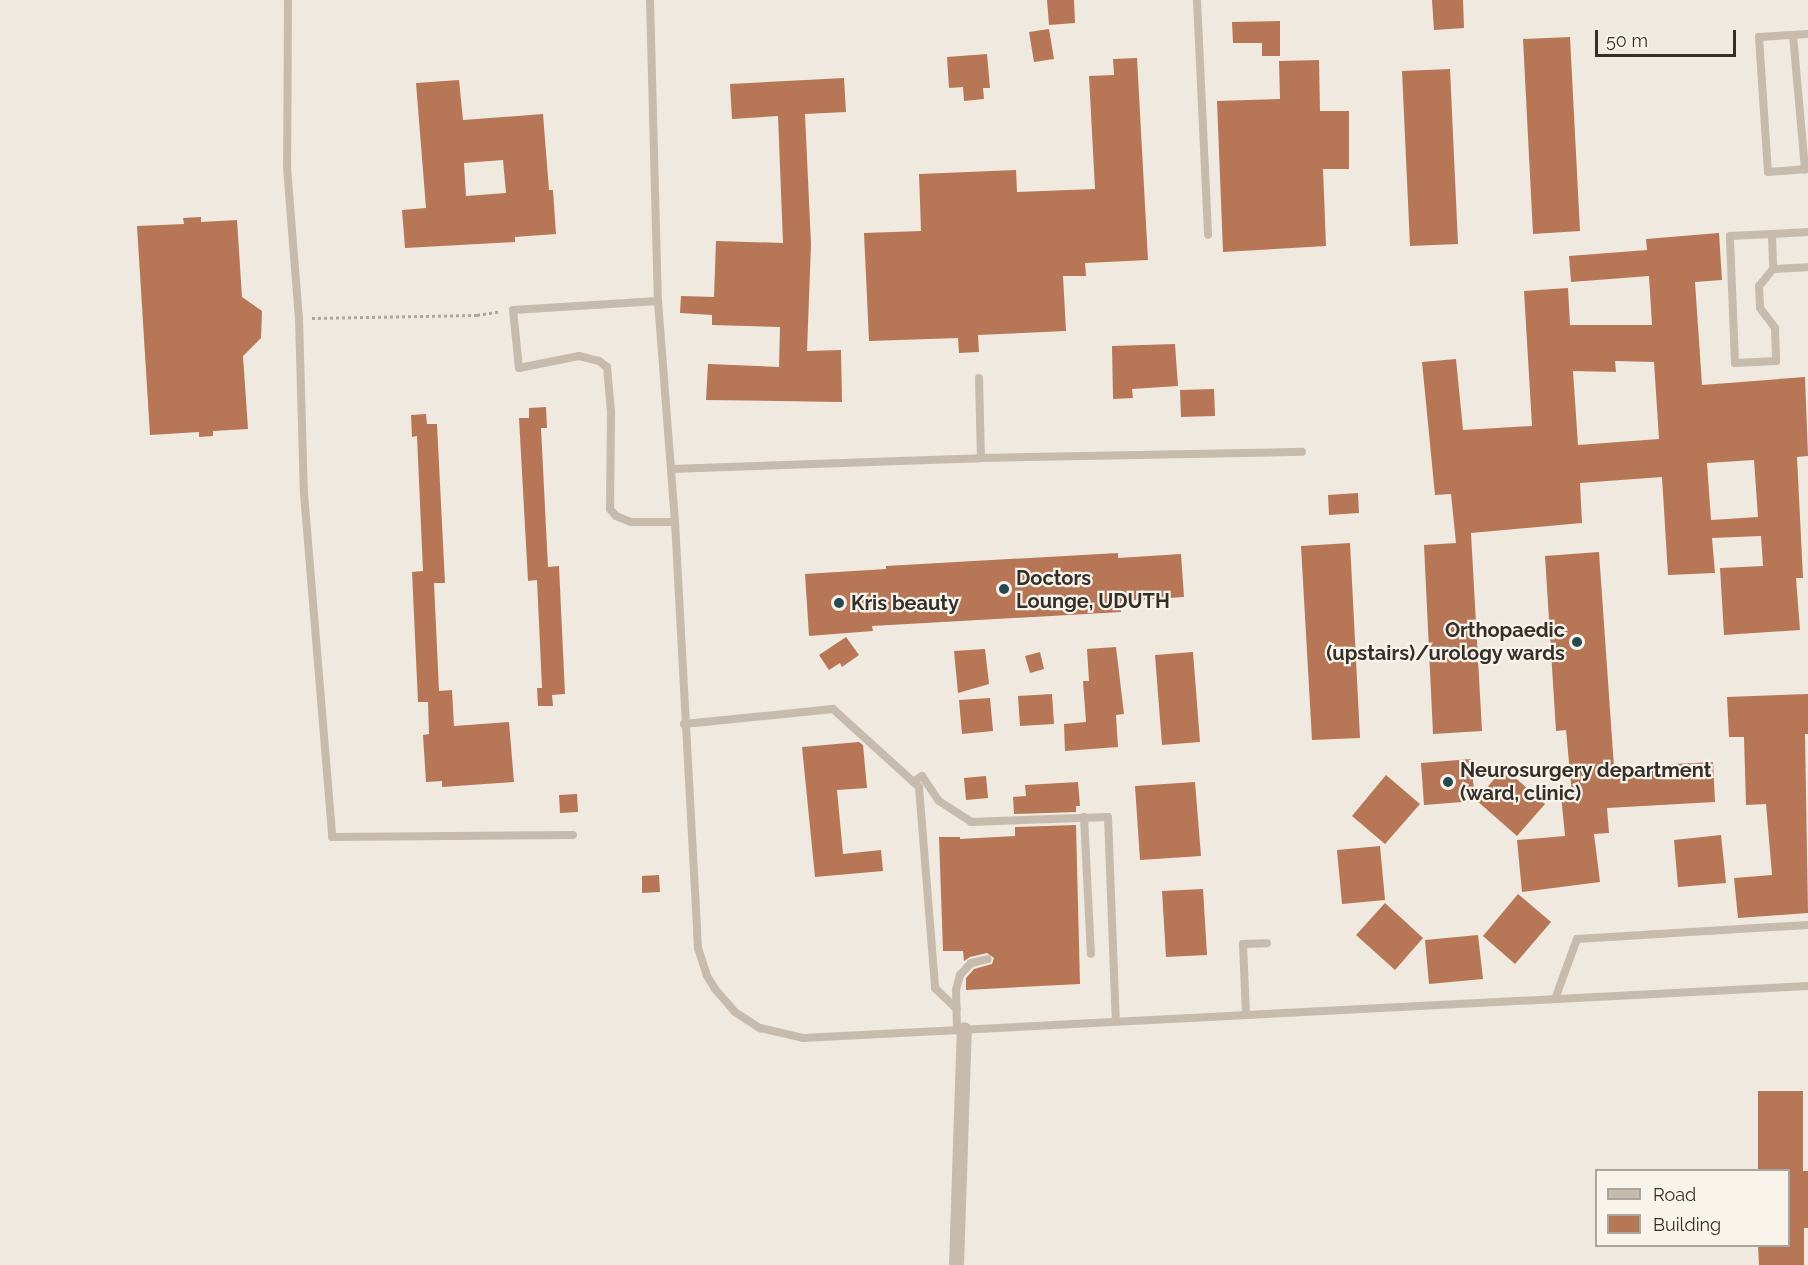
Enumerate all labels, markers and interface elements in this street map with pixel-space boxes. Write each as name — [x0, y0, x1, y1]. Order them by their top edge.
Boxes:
scale bar — [1598, 18, 1739, 56]
text: 50 m — [1606, 30, 1648, 51]
place label: Doctors Lounge, UDUTH — [1016, 566, 1170, 613]
marker: Doctors Lounge, UDUTH — [997, 582, 1011, 596]
place label: Kris beauty — [851, 591, 959, 615]
marker: Kris beauty — [832, 596, 846, 610]
place label: Orthopaedic (upstairs)/urology wards — [1325, 618, 1565, 665]
marker: Orthopaedic (upstairs)/urology wards — [1570, 635, 1584, 649]
place label: Neurosurgery department (ward, clinic) — [1460, 759, 1712, 806]
marker: Neurosurgery department (ward, clinic) — [1441, 775, 1455, 789]
legend — [1595, 1169, 1790, 1247]
text: Road — [1653, 1184, 1696, 1205]
text: Building — [1653, 1214, 1721, 1235]

